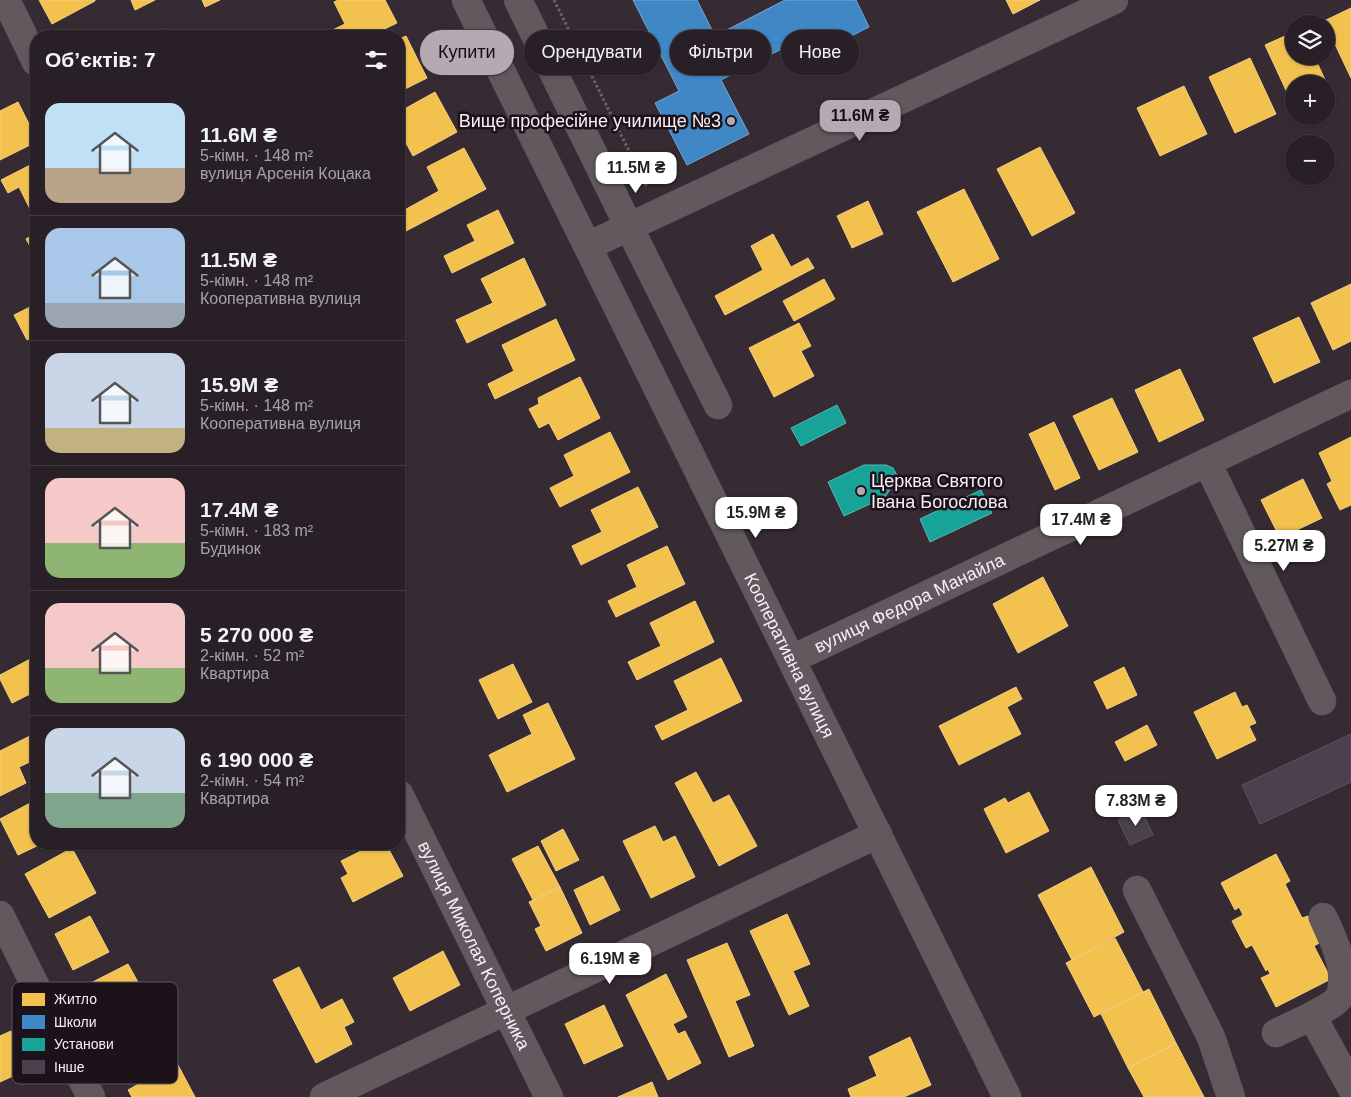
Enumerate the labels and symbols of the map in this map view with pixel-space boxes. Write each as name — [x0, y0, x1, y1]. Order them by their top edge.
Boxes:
pin: 11.6M ₴ — [814, 100, 906, 142]
place label: Вище професійне училище №3 — [459, 111, 721, 131]
marker: Вище професійне училище №3 — [725, 115, 737, 127]
pin: 11.5M ₴ — [590, 152, 682, 194]
place label: Церква Святого Івана Богослова — [871, 471, 1008, 512]
marker: Церква Святого Івана Богослова — [855, 485, 867, 497]
pin: 15.9M ₴ — [710, 496, 802, 539]
pin: 17.4M ₴ — [1035, 504, 1127, 546]
pin: 5.27M ₴ — [1238, 530, 1330, 572]
street label: вулиця Федора Манайла — [811, 549, 1009, 657]
street label: Кооперативна вулиця — [740, 570, 838, 741]
pin: 7.83M ₴ — [1090, 784, 1182, 827]
street label: вулиця Миколая Коперника — [414, 838, 534, 1054]
pin: 6.19M ₴ — [564, 942, 656, 985]
legend — [12, 982, 178, 1084]
text: Житло — [54, 991, 97, 1007]
text: Школи — [54, 1014, 97, 1030]
text: Установи — [54, 1036, 114, 1052]
text: Інше — [54, 1059, 85, 1075]

